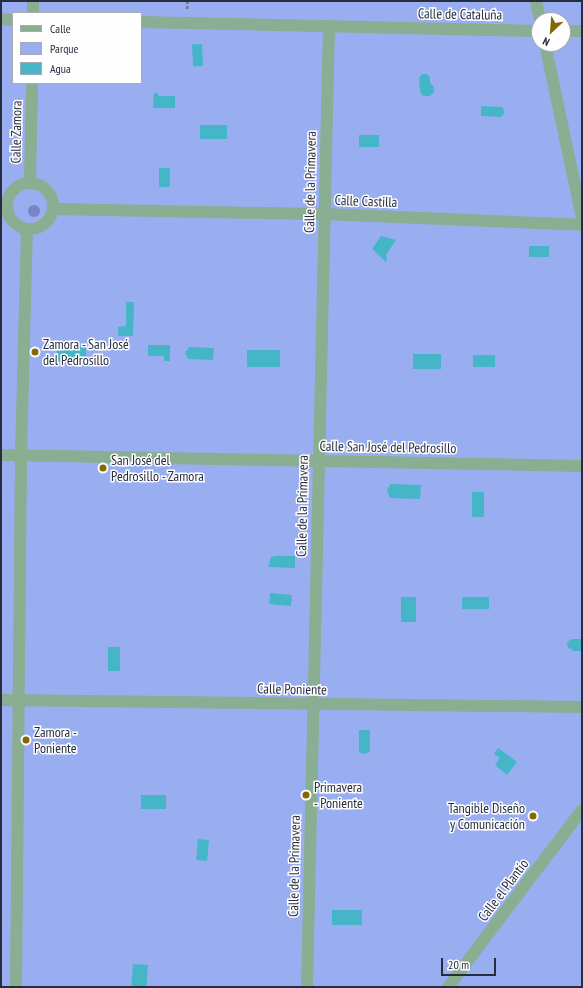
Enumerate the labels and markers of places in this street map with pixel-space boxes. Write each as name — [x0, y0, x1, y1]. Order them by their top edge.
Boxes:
place label: Zamora - San José del Pedrosillo — [43, 336, 130, 368]
marker: Zamora - San José del Pedrosillo — [30, 347, 40, 357]
place label: San José del Pedrosillo - Zamora — [111, 452, 205, 484]
marker: San José del Pedrosillo - Zamora — [98, 463, 108, 473]
place label: Zamora - Poniente — [34, 724, 77, 756]
marker: Zamora - Poniente — [21, 735, 31, 745]
place label: Primavera - Poniente — [314, 779, 364, 812]
marker: Primavera - Poniente — [301, 790, 311, 800]
place label: Tangible Diseño y Comunicación — [448, 800, 525, 832]
marker: Tangible Diseño y Comunicación — [528, 811, 538, 821]

